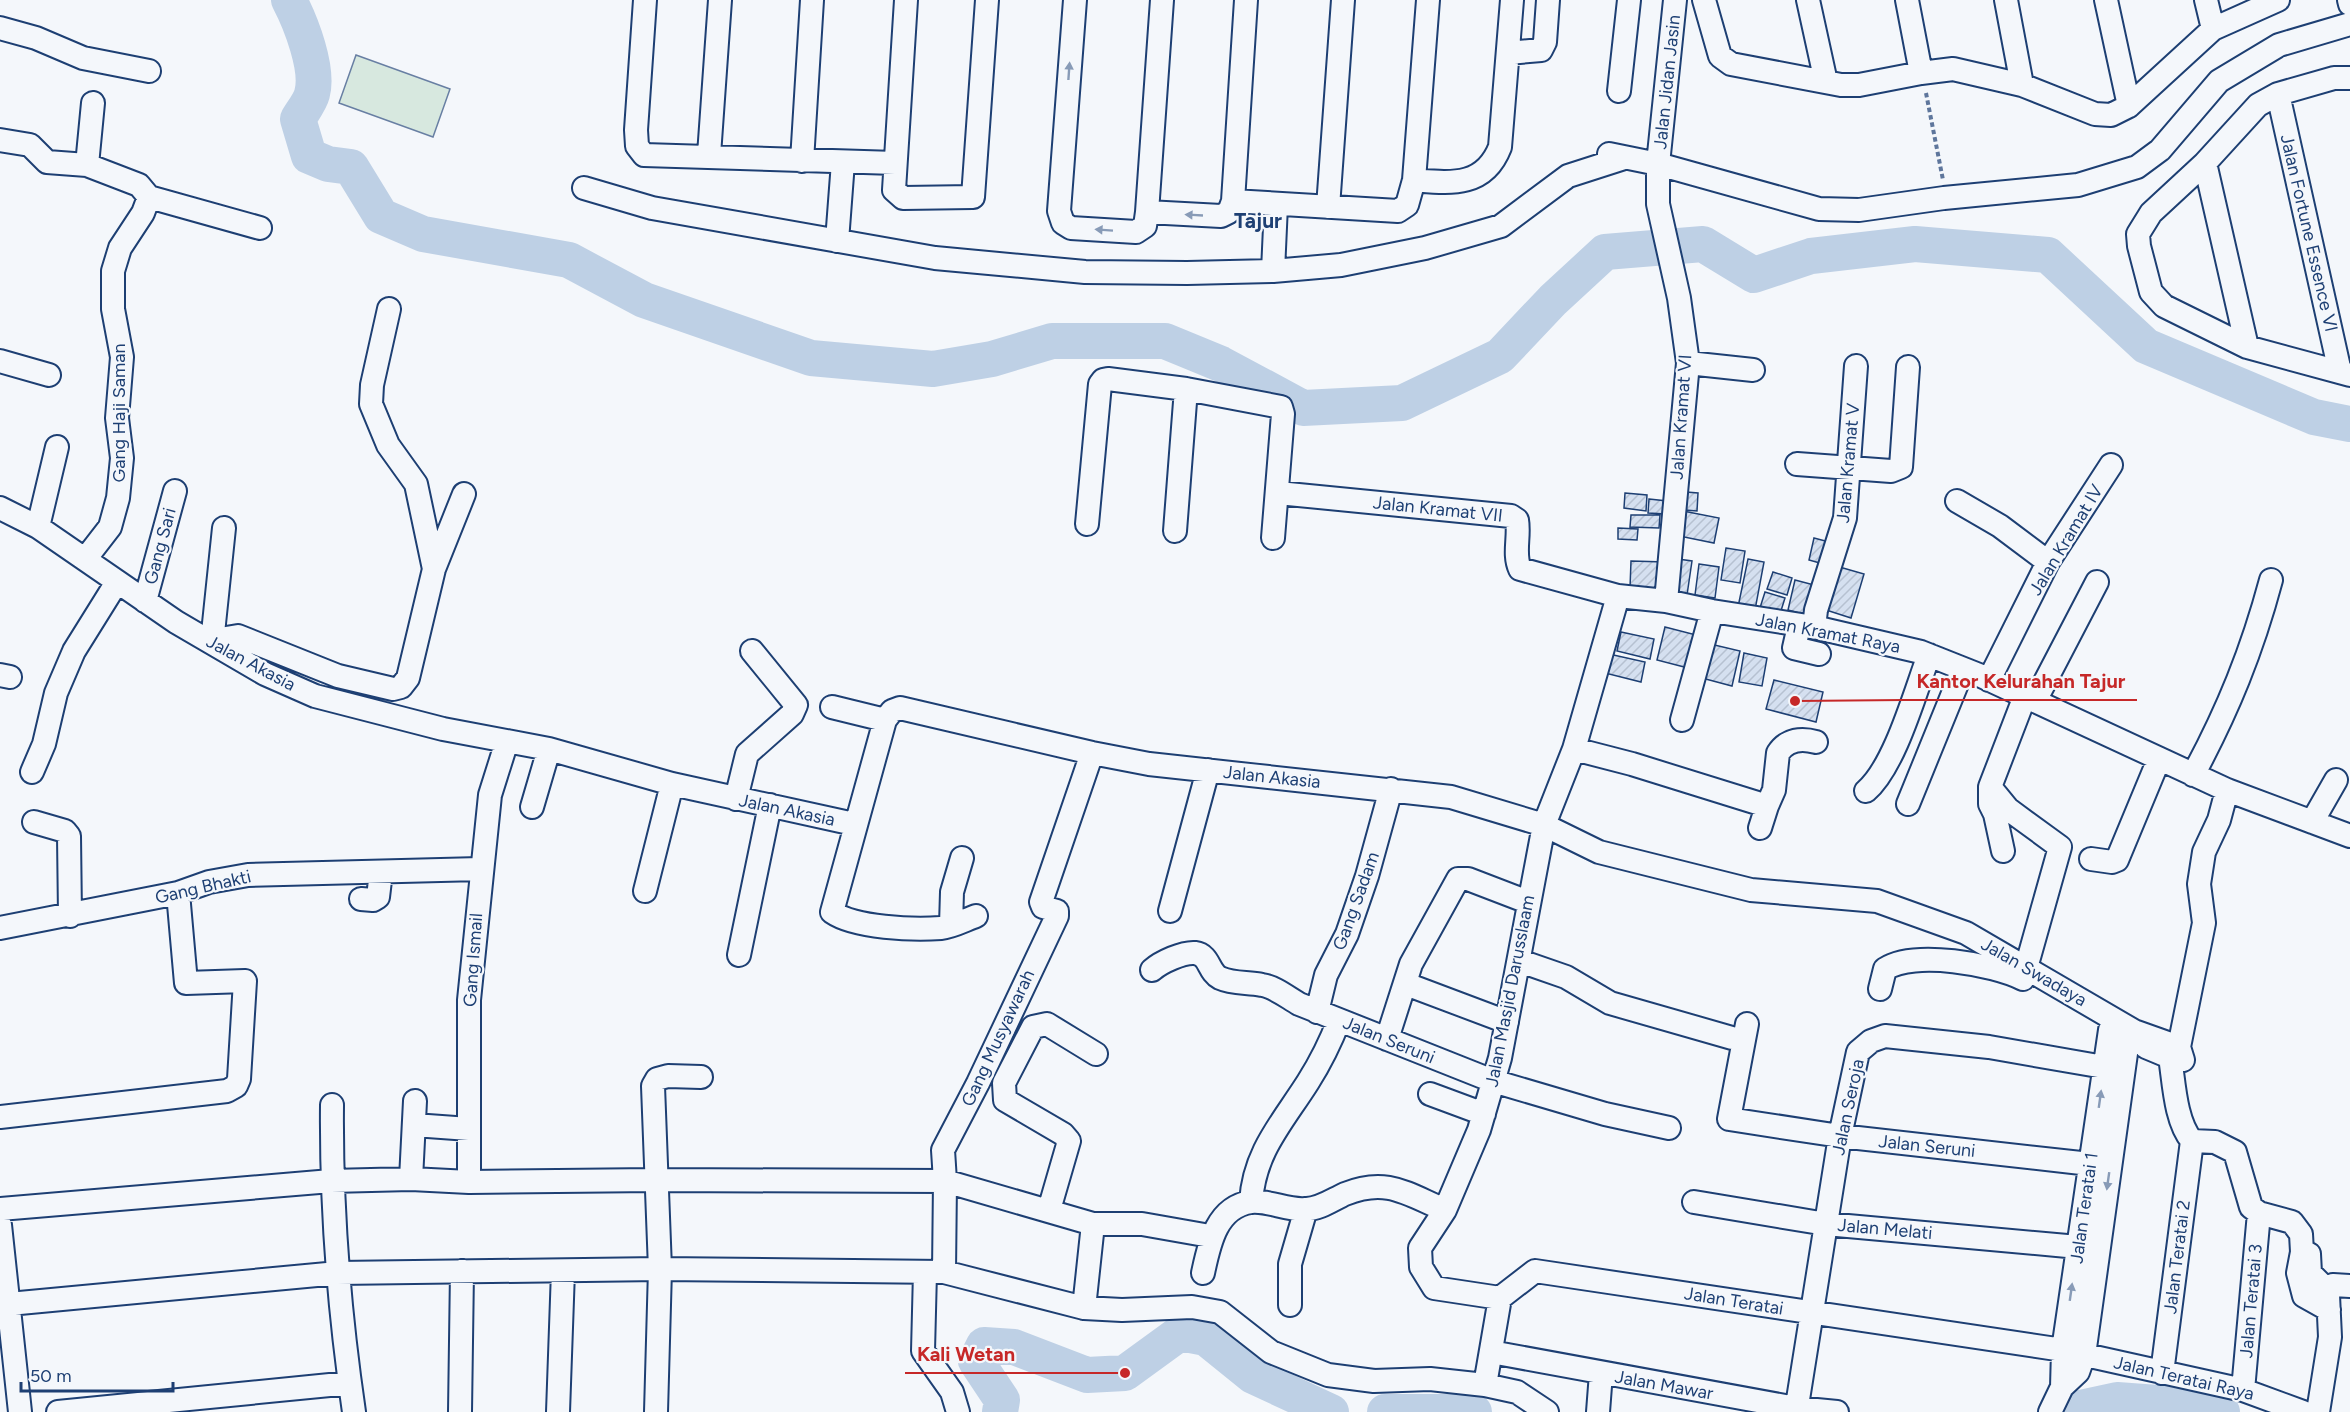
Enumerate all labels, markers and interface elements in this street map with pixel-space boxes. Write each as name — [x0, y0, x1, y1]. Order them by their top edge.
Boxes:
street label: Jalan Jidan Jasin — [1649, 14, 1685, 150]
one-way arrow — [1065, 62, 1074, 81]
street label: Jalan Fortune Essence VI — [2276, 132, 2342, 334]
district label: Tajur — [1234, 208, 1282, 233]
one-way arrow — [1185, 210, 1204, 219]
one-way arrow — [1094, 225, 1113, 234]
street label: Gang Haji Saman — [108, 344, 130, 482]
street label: Jalan Kramat VI — [1666, 354, 1696, 480]
street label: Jalan Kramat V — [1832, 401, 1864, 524]
street label: Jalan Kramat IV — [2024, 480, 2108, 599]
street label: Jalan Kramat VII — [1372, 491, 1504, 527]
street label: Gang Sari — [139, 505, 181, 587]
street label: Jalan Kramat Raya — [1754, 608, 1902, 658]
street label: Jalan Akasia — [203, 630, 299, 696]
callout: Kantor Kelurahan Tajur — [1904, 662, 2137, 700]
text: Kantor Kelurahan Tajur — [1917, 669, 2126, 693]
street label: Jalan Akasia — [1222, 761, 1322, 793]
street label: Jalan Akasia — [737, 789, 837, 831]
street label: Gang Sadam — [1328, 849, 1384, 953]
street label: Gang Bhakti — [153, 865, 253, 909]
street label: Jalan Masjid Darusslaam — [1481, 893, 1539, 1089]
street label: Gang Ismail — [459, 912, 487, 1008]
street label: Jalan Swadaya — [1977, 933, 2091, 1011]
street label: Gang Musyawarah — [957, 966, 1039, 1110]
street label: Jalan Seruni — [1340, 1012, 1438, 1068]
street label: Jalan Seroja — [1827, 1057, 1869, 1157]
one-way arrow — [2095, 1089, 2104, 1108]
street label: Jalan Seruni — [1877, 1130, 1977, 1162]
street label: Jalan Teratai 1 — [2065, 1151, 2103, 1265]
one-way arrow — [2104, 1171, 2113, 1190]
street label: Jalan Teratai 2 — [2159, 1199, 2195, 1315]
street label: Jalan Melati — [1837, 1214, 1933, 1244]
street label: Jalan Teratai 3 — [2235, 1243, 2267, 1359]
street label: Jalan Teratai — [1683, 1282, 1785, 1320]
one-way arrow — [2067, 1282, 2076, 1301]
callout: Kali Wetan — [905, 1335, 1027, 1373]
text: Kali Wetan — [917, 1342, 1015, 1366]
street label: Jalan Teratai Raya — [2112, 1351, 2256, 1405]
scale bar — [21, 1355, 172, 1393]
text: 50 m — [30, 1365, 72, 1387]
street label: Jalan Mawar — [1613, 1366, 1715, 1404]

